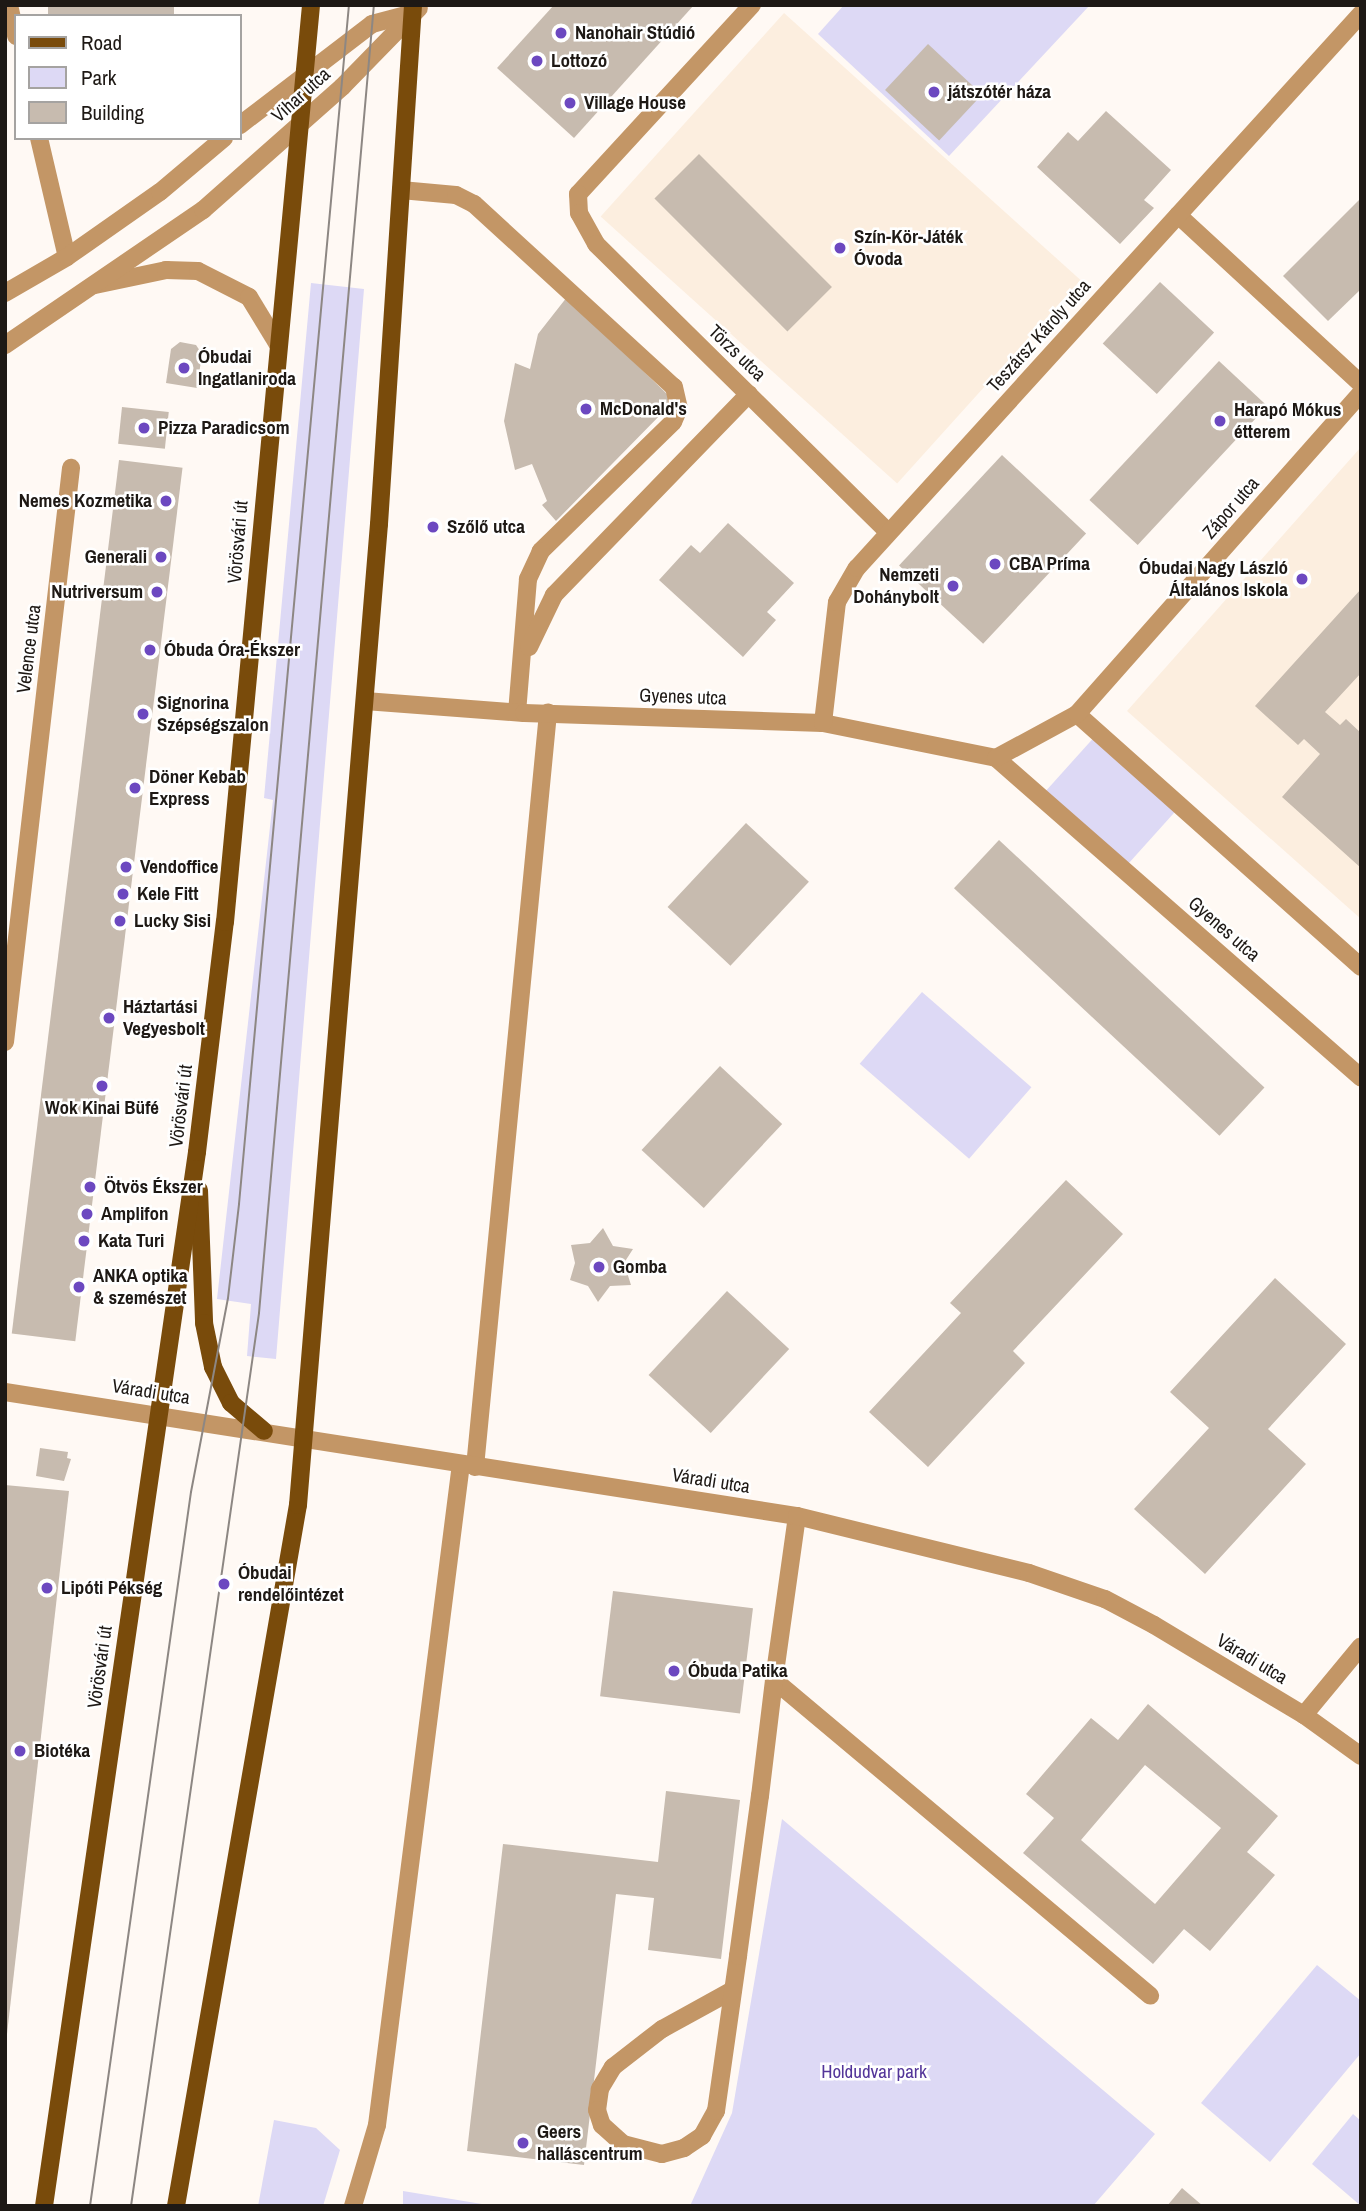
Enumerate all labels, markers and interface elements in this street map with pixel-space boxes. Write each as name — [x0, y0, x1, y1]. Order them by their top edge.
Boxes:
legend — [14, 14, 242, 140]
place label: Nanohair Stúdió — [575, 22, 695, 44]
marker: Nanohair Stúdió — [553, 25, 569, 41]
text: Road — [81, 28, 122, 57]
place label: Lottozó — [551, 50, 607, 72]
marker: Lottozó — [529, 53, 545, 69]
text: Park — [81, 63, 116, 92]
street label: Vihar utca — [267, 63, 335, 127]
place label: játszótér háza — [948, 81, 1051, 103]
marker: játszótér háza — [926, 84, 942, 100]
place label: Village House — [584, 92, 686, 114]
marker: Village House — [562, 95, 578, 111]
text: Building — [81, 98, 144, 127]
place label: Szín-Kör-Játék Óvoda — [854, 226, 963, 270]
marker: Szín-Kör-Játék Óvoda — [832, 240, 848, 256]
street label: Teszársz Károly utca — [982, 275, 1096, 397]
street label: Törzs utca — [704, 320, 770, 386]
place label: Óbudai Ingatlaniroda — [198, 346, 296, 390]
marker: Óbudai Ingatlaniroda — [176, 360, 192, 376]
place label: McDonald's — [600, 398, 687, 420]
place label: Harapó Mókus étterem — [1234, 399, 1341, 443]
marker: McDonald's — [578, 401, 594, 417]
marker: Harapó Mókus étterem — [1212, 413, 1228, 429]
place label: Pizza Paradicsom — [158, 417, 290, 439]
marker: Pizza Paradicsom — [136, 420, 152, 436]
street label: Zápor utca — [1198, 472, 1264, 544]
place label: Nemes Kozmetika — [19, 490, 152, 512]
marker: Nemes Kozmetika — [158, 493, 174, 509]
street label: Vörösvári út — [223, 500, 253, 584]
place label: Szőlő utca — [447, 516, 525, 538]
marker: Szőlő utca — [425, 519, 441, 535]
place label: Generali — [85, 546, 147, 568]
marker: Generali — [153, 549, 169, 565]
place label: CBA Príma — [1009, 553, 1090, 575]
marker: CBA Príma — [987, 556, 1003, 572]
place label: Óbudai Nagy László Általános Iskola — [1139, 557, 1288, 601]
place label: Nemzeti Dohánybolt — [853, 564, 939, 608]
marker: Óbudai Nagy László Általános Iskola — [1294, 571, 1310, 587]
marker: Nemzeti Dohánybolt — [945, 578, 961, 594]
place label: Nutriversum — [51, 581, 143, 603]
marker: Nutriversum — [149, 584, 165, 600]
street label: Velence utca — [12, 603, 46, 695]
place label: Óbuda Óra-Ékszer — [164, 639, 300, 661]
marker: Óbuda Óra-Ékszer — [142, 642, 158, 658]
street label: Gyenes utca — [639, 684, 727, 710]
place label: Signorina Szépségszalon — [157, 692, 269, 736]
marker: Signorina Szépségszalon — [135, 706, 151, 722]
place label: Döner Kebab Express — [149, 766, 246, 810]
marker: Döner Kebab Express — [127, 780, 143, 796]
place label: Vendoffice — [140, 856, 219, 878]
marker: Vendoffice — [118, 859, 134, 875]
place label: Kele Fitt — [137, 883, 198, 905]
marker: Kele Fitt — [115, 886, 131, 902]
street label: Gyenes utca — [1184, 892, 1264, 966]
place label: Lucky Sisi — [134, 910, 211, 932]
marker: Lucky Sisi — [112, 913, 128, 929]
place label: Háztartási Vegyesbolt — [123, 996, 205, 1040]
marker: Háztartási Vegyesbolt — [101, 1010, 117, 1026]
street label: Vörösvári út — [165, 1063, 197, 1149]
marker: Wok Kinai Büfé — [94, 1078, 110, 1094]
place label: Wok Kinai Büfé — [45, 1097, 159, 1119]
place label: Ötvös Ékszer — [104, 1176, 203, 1198]
marker: Ötvös Ékszer — [82, 1179, 98, 1195]
place label: Amplifon — [101, 1203, 169, 1225]
marker: Amplifon — [79, 1206, 95, 1222]
place label: Kata Turi — [98, 1230, 164, 1252]
marker: Kata Turi — [76, 1233, 92, 1249]
place label: Gomba — [613, 1256, 667, 1278]
marker: Gomba — [591, 1259, 607, 1275]
place label: ANKA optika & szemészet — [93, 1265, 188, 1309]
marker: ANKA optika & szemészet — [71, 1279, 87, 1295]
street label: Váradi utca — [110, 1375, 192, 1409]
street label: Váradi utca — [670, 1464, 752, 1498]
place label: Óbudai rendelőintézet — [238, 1562, 344, 1606]
marker: Óbudai rendelőintézet — [216, 1576, 232, 1592]
place label: Lipóti Pékség — [61, 1577, 162, 1599]
marker: Lipóti Pékség — [39, 1580, 55, 1596]
street label: Vörösvári út — [83, 1624, 117, 1710]
street label: Váradi utca — [1212, 1629, 1292, 1689]
place label: Óbuda Patika — [688, 1660, 788, 1682]
marker: Óbuda Patika — [666, 1663, 682, 1679]
place label: Biotéka — [34, 1740, 90, 1762]
marker: Biotéka — [12, 1743, 28, 1759]
park label: Holdudvar park — [821, 2061, 927, 2083]
place label: Geers halláscentrum — [537, 2121, 643, 2165]
marker: Geers halláscentrum — [515, 2135, 531, 2151]

